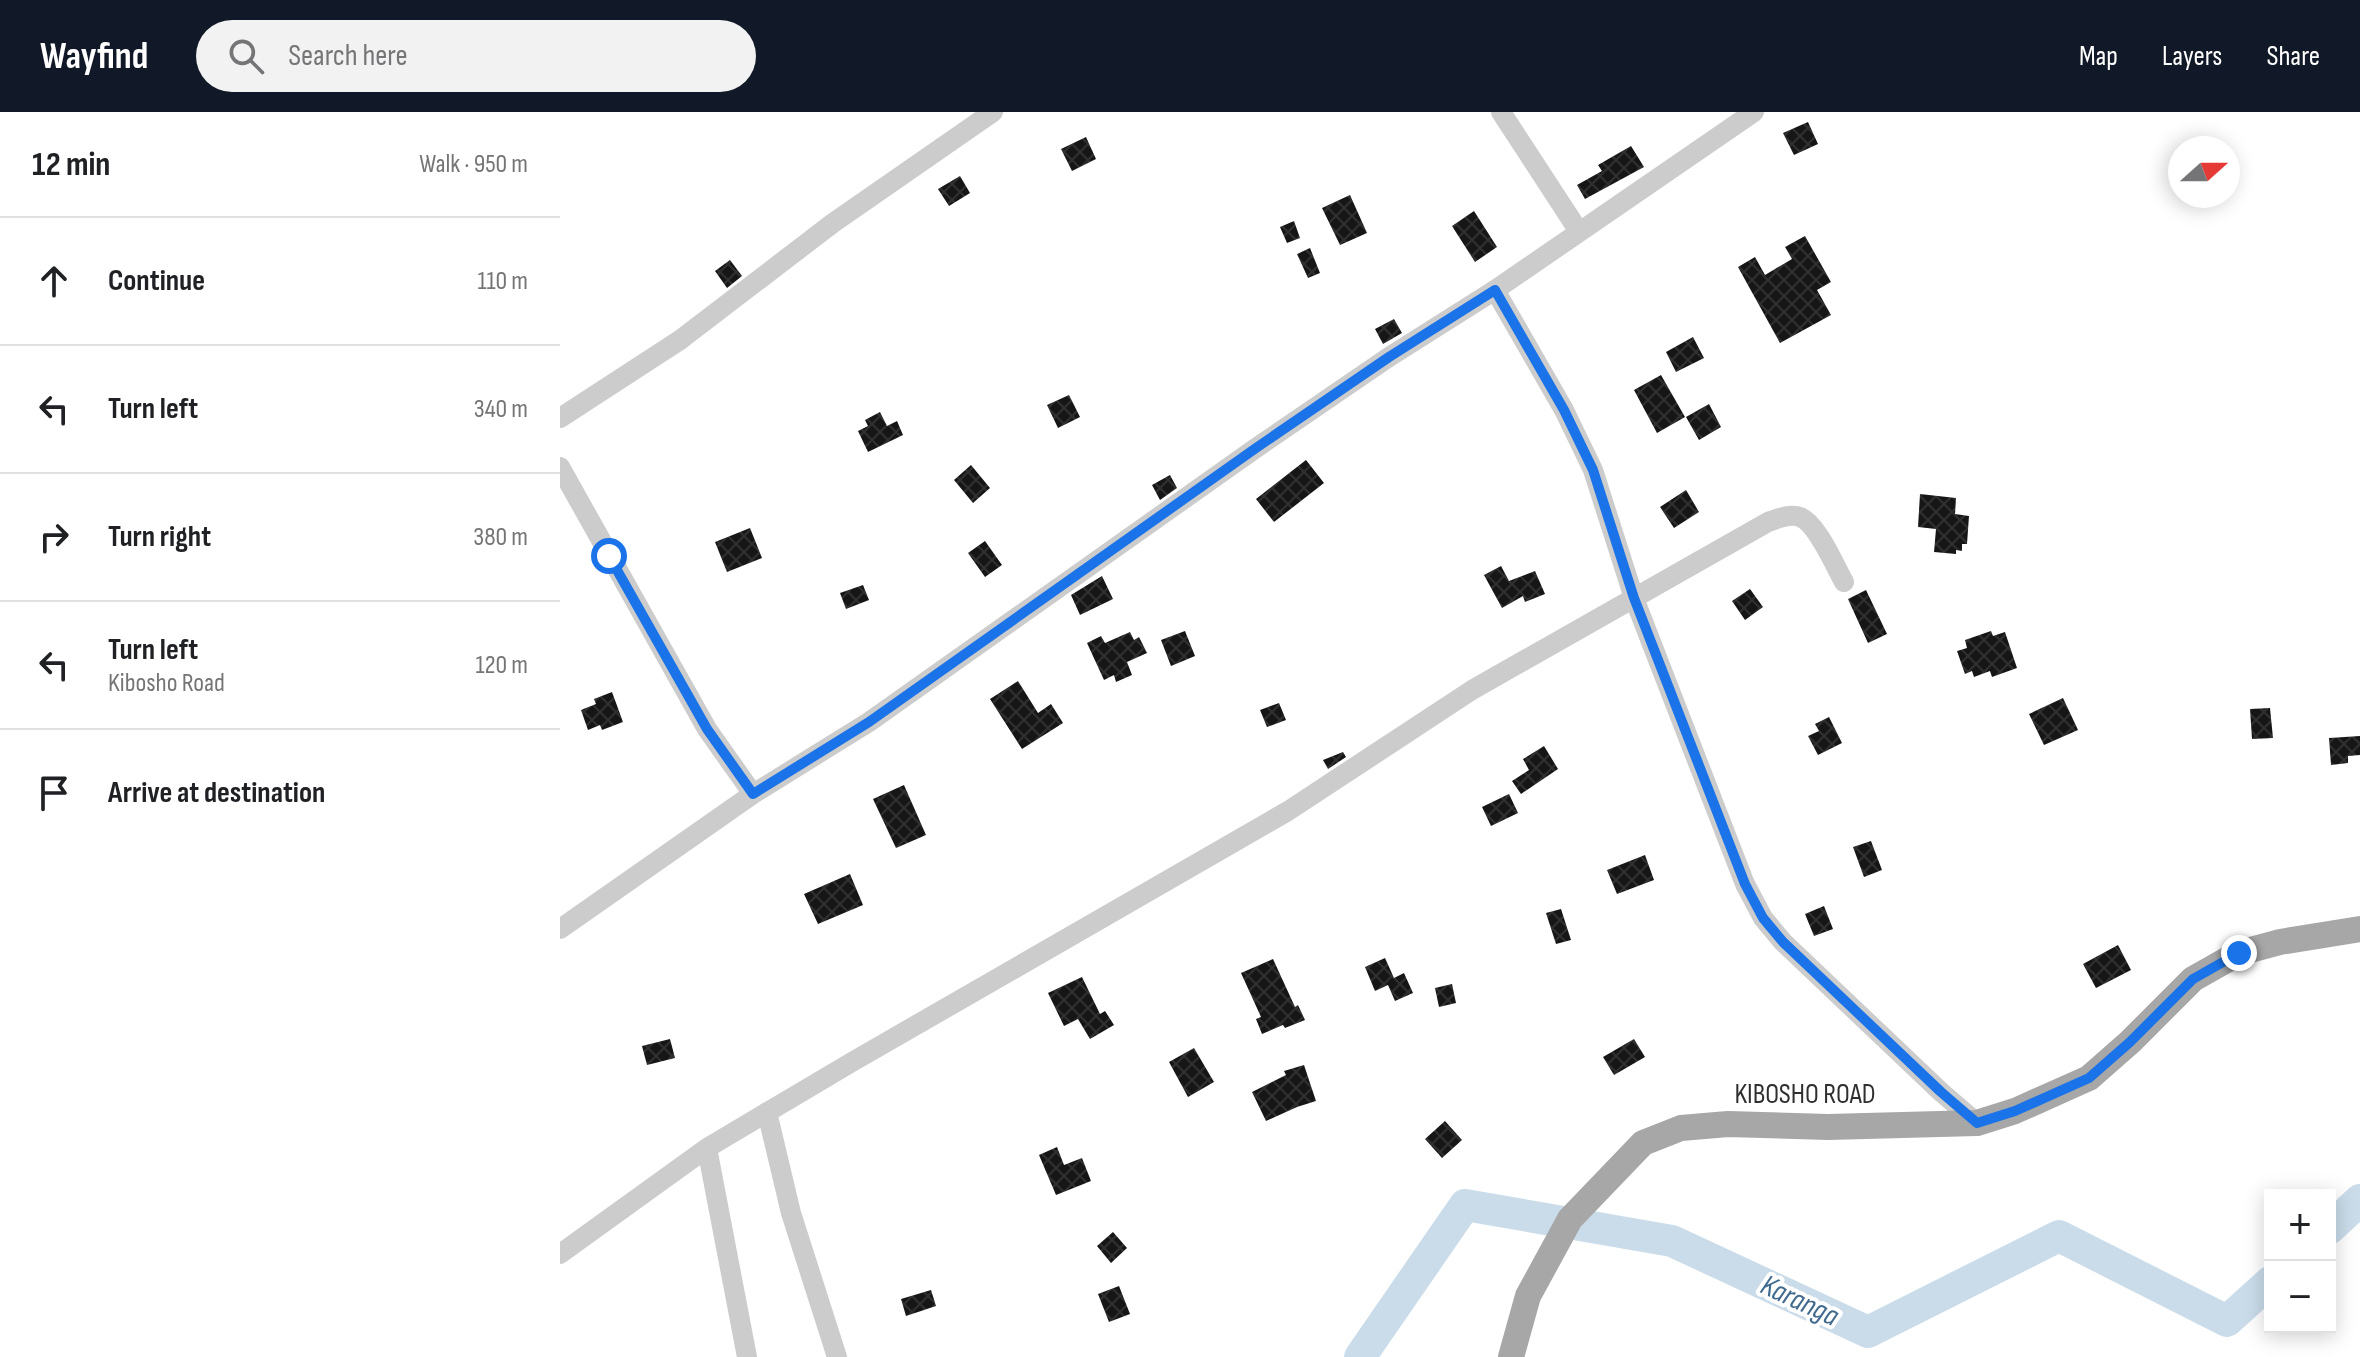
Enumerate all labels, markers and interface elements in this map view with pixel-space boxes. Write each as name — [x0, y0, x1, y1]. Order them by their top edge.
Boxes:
search box — [196, 20, 756, 92]
text: Wayfind — [40, 34, 148, 79]
icon: search — [224, 34, 268, 78]
text: Search here — [288, 38, 407, 74]
text: Map — [2079, 40, 2118, 73]
text: Layers — [2162, 40, 2222, 73]
text: Share — [2266, 40, 2320, 73]
north arrow — [2168, 136, 2240, 208]
text: 12 min — [32, 144, 111, 185]
text: Walk · 950 m — [419, 149, 528, 180]
icon: ahead — [32, 259, 76, 303]
text: Continue — [108, 263, 205, 299]
text: 110 m — [477, 266, 528, 297]
icon: left — [32, 387, 76, 431]
text: Turn left — [108, 391, 198, 427]
text: 340 m — [474, 394, 528, 425]
icon: right — [32, 515, 76, 559]
text: Turn right — [108, 519, 211, 555]
text: 380 m — [473, 522, 528, 553]
route start — [591, 538, 627, 574]
text: Turn left — [108, 632, 198, 668]
icon: left — [32, 643, 76, 687]
text: 120 m — [475, 650, 528, 681]
text: Kibosho Road — [108, 668, 225, 699]
icon: arrive — [32, 771, 76, 815]
text: Arrive at destination — [108, 775, 325, 811]
route end — [2221, 935, 2257, 971]
street label: KIBOSHO ROAD — [1735, 1078, 1875, 1111]
map controls — [2264, 1189, 2336, 1333]
button: + — [2264, 1189, 2336, 1261]
button: − — [2264, 1261, 2336, 1333]
water label: Karanga — [1755, 1267, 1844, 1335]

